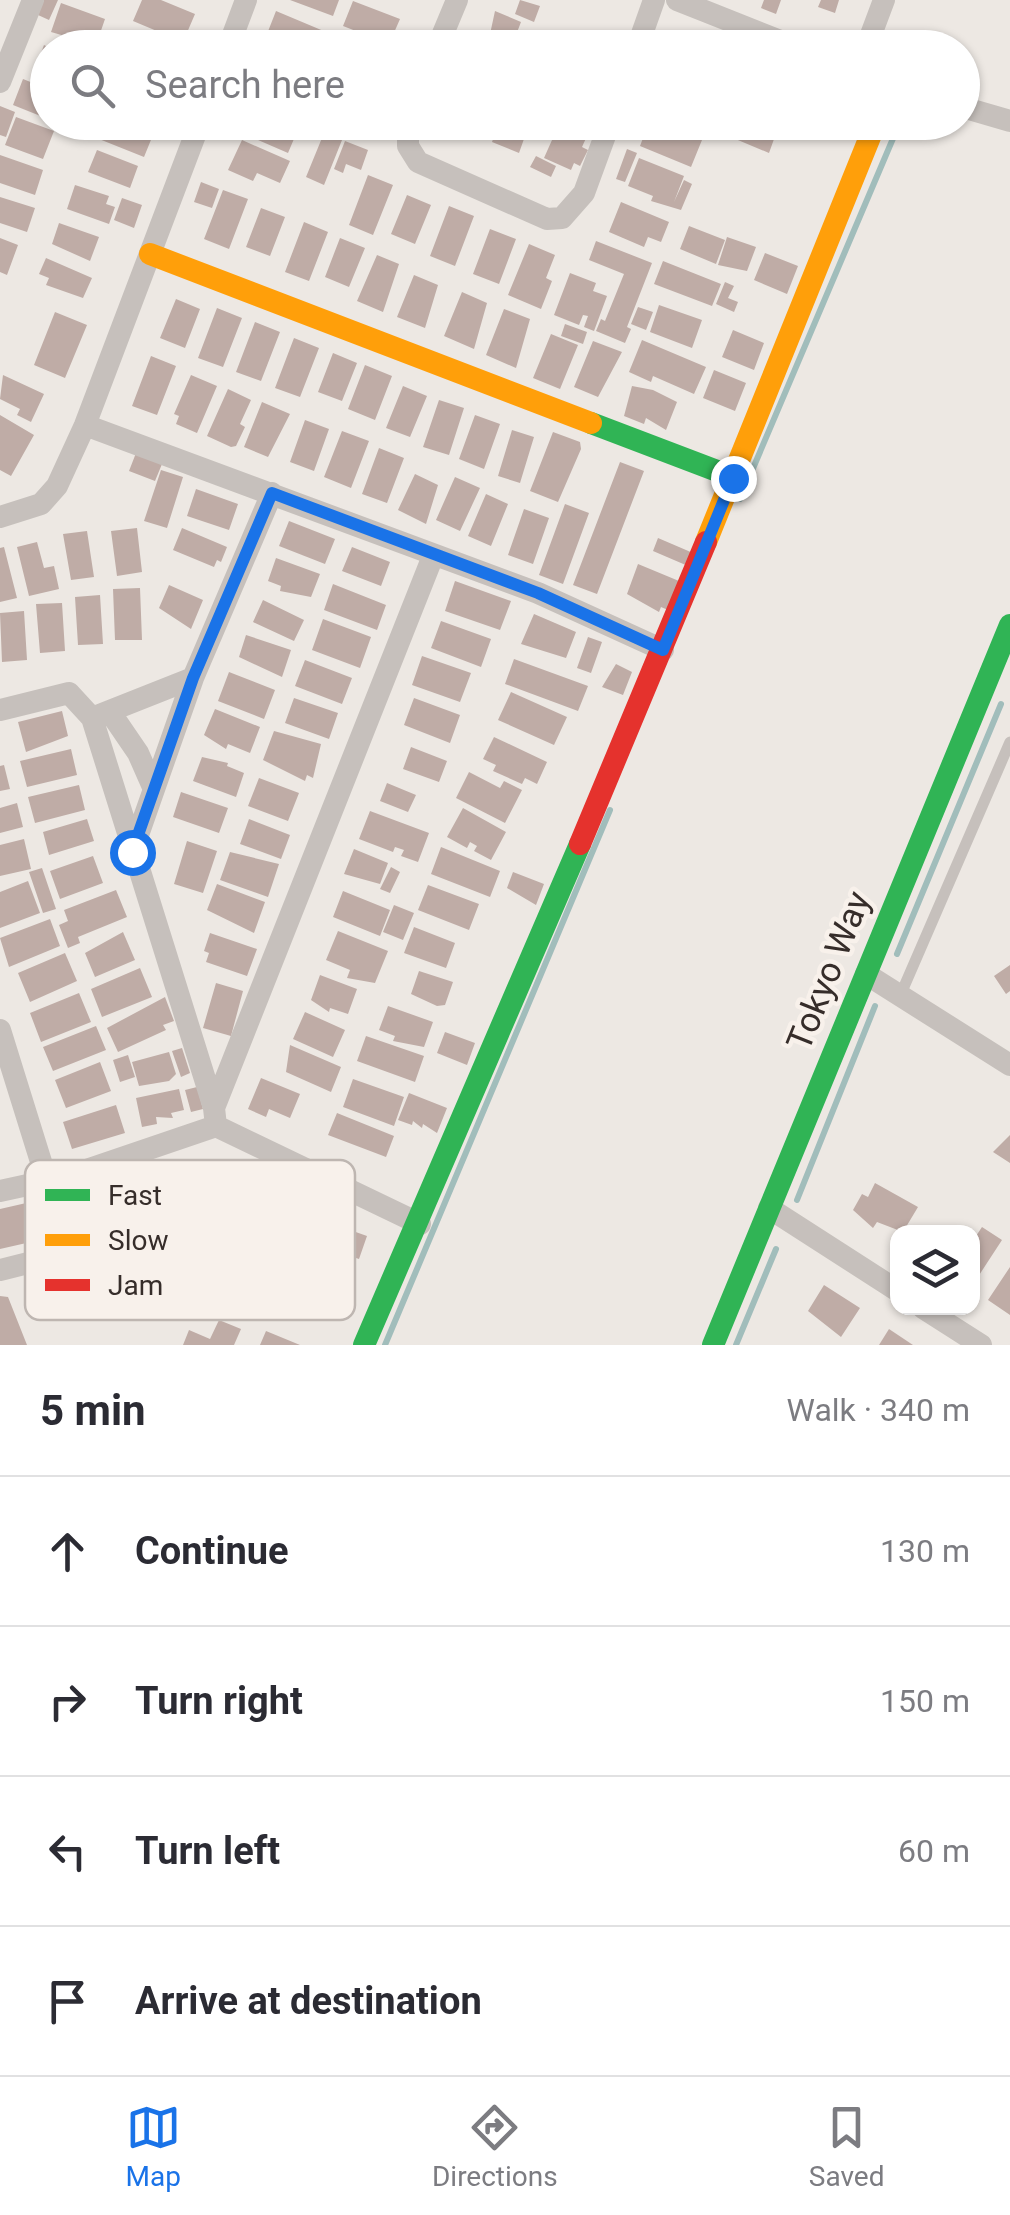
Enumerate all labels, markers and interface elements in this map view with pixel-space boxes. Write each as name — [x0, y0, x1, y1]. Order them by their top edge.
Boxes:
search box — [30, 30, 980, 140]
icon: search — [65, 58, 120, 113]
text: Search here — [145, 63, 345, 107]
route end — [711, 456, 757, 502]
route start — [110, 830, 156, 876]
street label: Tokyo Way — [779, 885, 880, 1056]
legend — [25, 1160, 355, 1320]
text: Fast — [108, 1179, 162, 1212]
text: Slow — [108, 1224, 168, 1257]
map controls — [890, 1225, 980, 1315]
button: layers — [890, 1225, 980, 1315]
text: Jam — [108, 1269, 163, 1302]
text: 5 min — [40, 1386, 146, 1435]
text: Walk · 340 m — [787, 1391, 970, 1429]
icon: ahead — [40, 1524, 95, 1579]
text: Continue — [135, 1529, 289, 1573]
text: 130 m — [880, 1532, 970, 1570]
icon: right — [40, 1674, 95, 1729]
text: Turn right — [135, 1679, 303, 1723]
text: 150 m — [880, 1682, 970, 1720]
icon: left — [40, 1824, 95, 1879]
text: Turn left — [135, 1829, 280, 1873]
text: 60 m — [898, 1832, 970, 1870]
icon: arrive — [40, 1974, 95, 2029]
text: Arrive at destination — [135, 1979, 482, 2023]
tab: Map — [126, 2100, 181, 2193]
tab: Directions — [432, 2100, 558, 2193]
tab: Saved — [809, 2100, 884, 2193]

